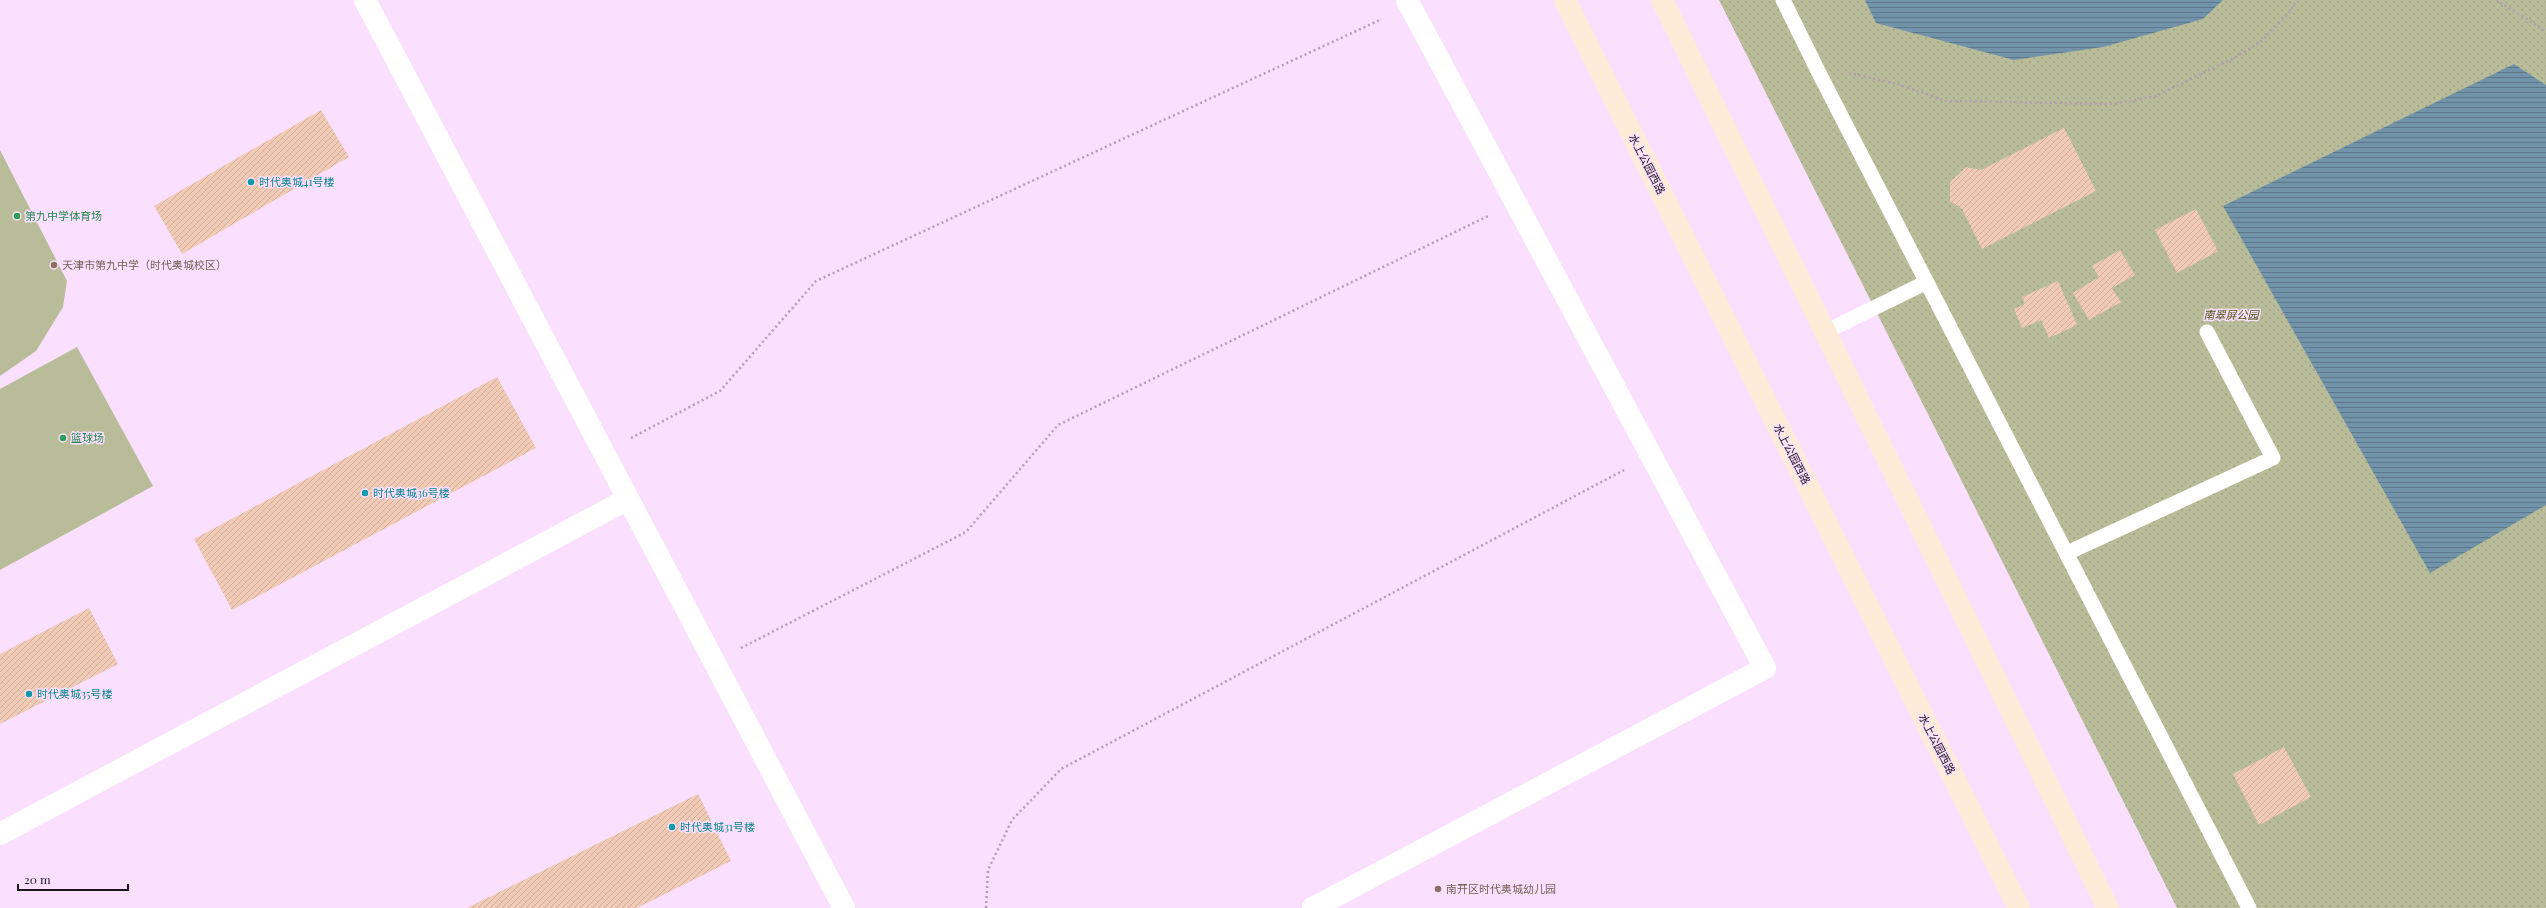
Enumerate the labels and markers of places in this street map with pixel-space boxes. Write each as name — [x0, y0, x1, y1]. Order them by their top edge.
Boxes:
place label: 时代奥城41号楼 — [259, 174, 335, 189]
marker: 时代奥城41号楼 — [246, 177, 256, 187]
place label: 第九中学体育场 — [25, 208, 102, 223]
marker: 第九中学体育场 — [12, 211, 22, 221]
place label: 天津市第九中学（时代奥城校区） — [62, 257, 227, 272]
marker: 天津市第九中学（时代奥城校区） — [49, 260, 59, 270]
place label: 篮球场 — [71, 430, 104, 445]
marker: 篮球场 — [58, 433, 68, 443]
place label: 时代奥城36号楼 — [373, 485, 450, 500]
marker: 时代奥城36号楼 — [360, 488, 370, 498]
place label: 时代奥城35号楼 — [37, 686, 113, 701]
marker: 时代奥城35号楼 — [24, 689, 34, 699]
place label: 时代奥城31号楼 — [680, 819, 755, 834]
marker: 时代奥城31号楼 — [667, 822, 677, 832]
place label: 南开区时代奥城幼儿园 — [1446, 881, 1556, 896]
marker: 南开区时代奥城幼儿园 — [1433, 884, 1443, 894]

